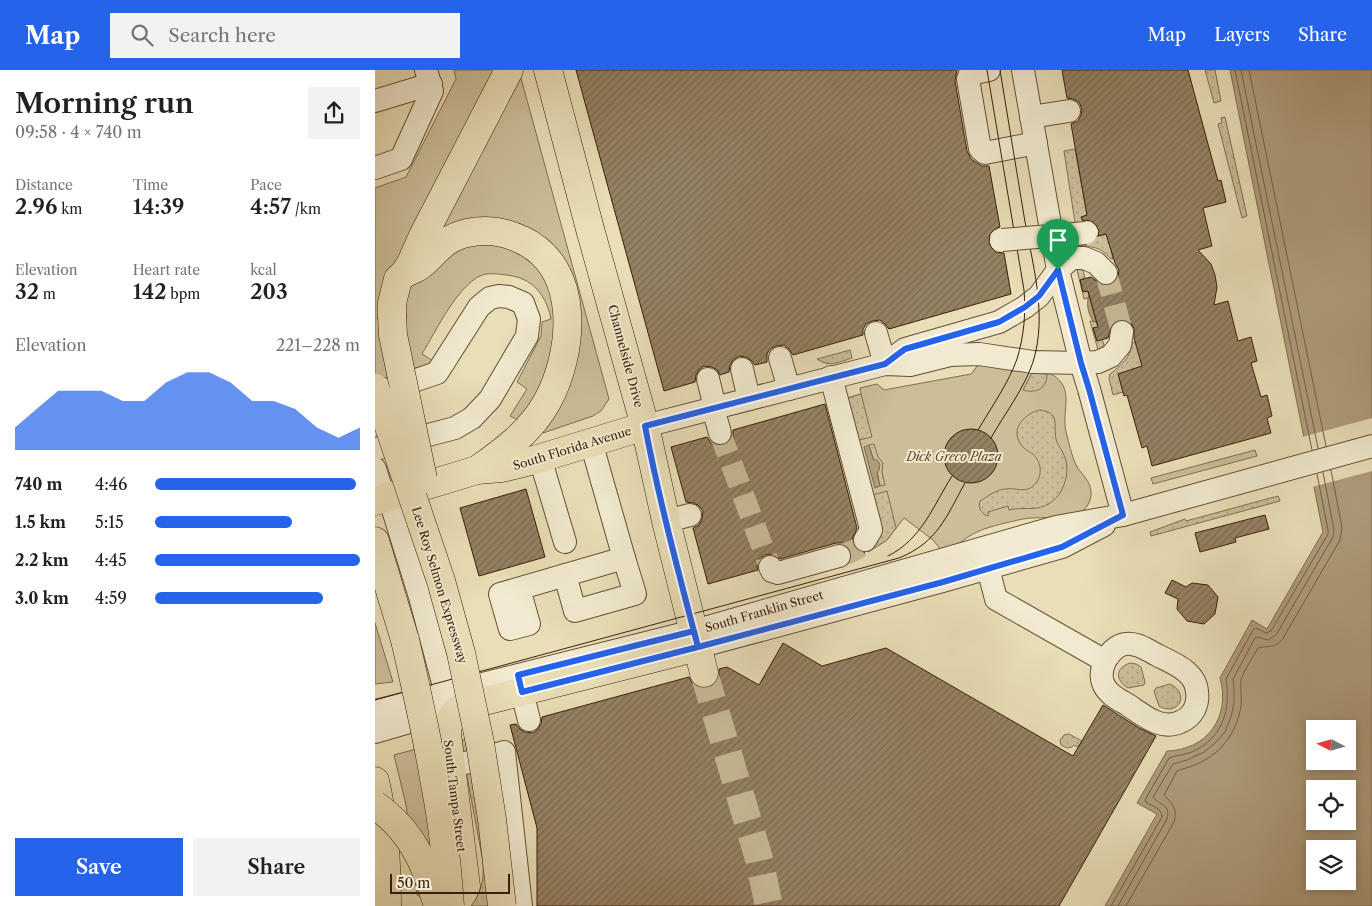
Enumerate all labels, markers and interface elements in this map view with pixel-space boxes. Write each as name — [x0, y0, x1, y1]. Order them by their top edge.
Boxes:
search box — [110, 13, 460, 58]
text: Map — [25, 21, 80, 50]
icon: search — [128, 21, 156, 49]
text: Search here — [168, 24, 276, 47]
text: Map — [1148, 24, 1186, 46]
text: Layers — [1214, 24, 1270, 46]
text: Share — [1298, 24, 1347, 46]
text: Morning run — [15, 86, 194, 120]
button: share — [308, 87, 360, 139]
text: 09:58 · 4 × 740 m — [15, 122, 142, 142]
text: Distance — [15, 176, 73, 194]
text: Time — [133, 176, 168, 194]
text: Pace — [250, 176, 282, 194]
text: 2.96 — [15, 194, 57, 219]
text: 14:39 — [133, 194, 185, 219]
text: 4:57 — [250, 194, 291, 219]
text: km — [57, 200, 82, 218]
text: /km — [291, 200, 321, 218]
pin — [1037, 219, 1079, 270]
icon: arrive — [1044, 226, 1072, 254]
text: Elevation — [15, 261, 78, 279]
text: Heart rate — [133, 261, 200, 279]
text: kcal — [250, 261, 277, 279]
text: 32 — [15, 279, 39, 304]
text: 142 — [133, 279, 167, 304]
text: 203 — [250, 279, 288, 304]
text: m — [39, 285, 56, 303]
text: bpm — [167, 285, 200, 303]
street label: Channelside Drive — [605, 303, 647, 409]
text: Elevation — [15, 335, 86, 355]
text: 221–228 m — [276, 335, 360, 355]
street label: South Florida Avenue — [511, 423, 633, 473]
park label: Dick Greco Plaza — [905, 449, 1002, 464]
text: 740 m — [15, 474, 62, 494]
text: 4:46 — [95, 474, 127, 494]
street label: Lee Roy Selmon Expressway — [409, 505, 471, 666]
text: 1.5 km — [15, 512, 66, 532]
text: 5:15 — [95, 512, 124, 532]
text: 2.2 km — [15, 550, 69, 570]
text: 4:45 — [95, 550, 127, 570]
street label: South Franklin Street — [703, 587, 826, 635]
text: 3.0 km — [15, 588, 69, 608]
text: 4:59 — [95, 588, 127, 608]
north arrow — [1306, 720, 1356, 770]
map controls — [1306, 720, 1356, 890]
street label: South Tampa Street — [441, 739, 469, 854]
button: locate — [1306, 780, 1356, 830]
button: Save — [15, 838, 183, 896]
button: Share — [193, 838, 360, 896]
button: layers — [1306, 840, 1356, 890]
scale bar — [390, 871, 510, 894]
text: 50 m — [397, 874, 430, 892]

